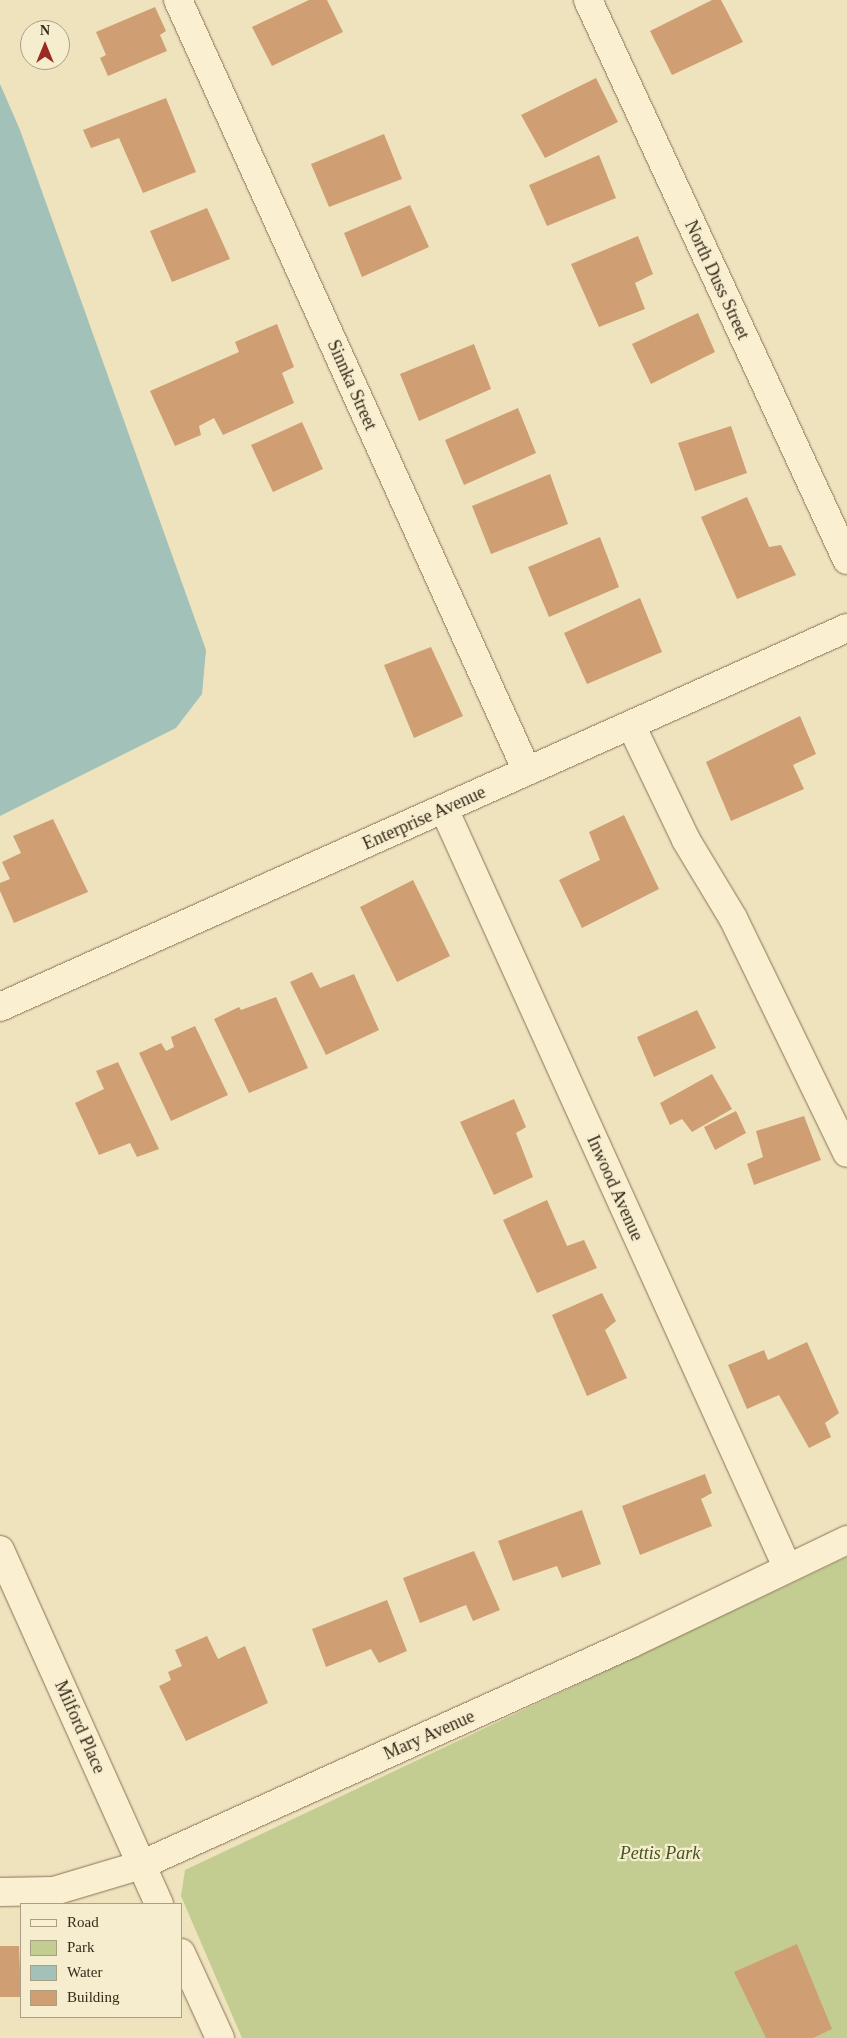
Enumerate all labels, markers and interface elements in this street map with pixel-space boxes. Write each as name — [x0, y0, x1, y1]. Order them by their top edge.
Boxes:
north arrow — [20, 20, 70, 70]
text: N — [40, 23, 50, 38]
street label: North Duss Street — [680, 217, 754, 343]
street label: Sinnka Street — [323, 337, 381, 433]
street label: Enterprise Avenue — [359, 781, 489, 855]
street label: Inwood Avenue — [582, 1131, 648, 1245]
street label: Milford Place — [50, 1677, 110, 1777]
street label: Mary Avenue — [380, 1705, 478, 1765]
park label: Pettis Park — [620, 1842, 700, 1864]
legend — [20, 1903, 182, 2018]
text: Road — [67, 1914, 99, 1930]
text: Park — [67, 1939, 95, 1955]
text: Water — [67, 1964, 102, 1980]
text: Building — [67, 1989, 120, 2005]

